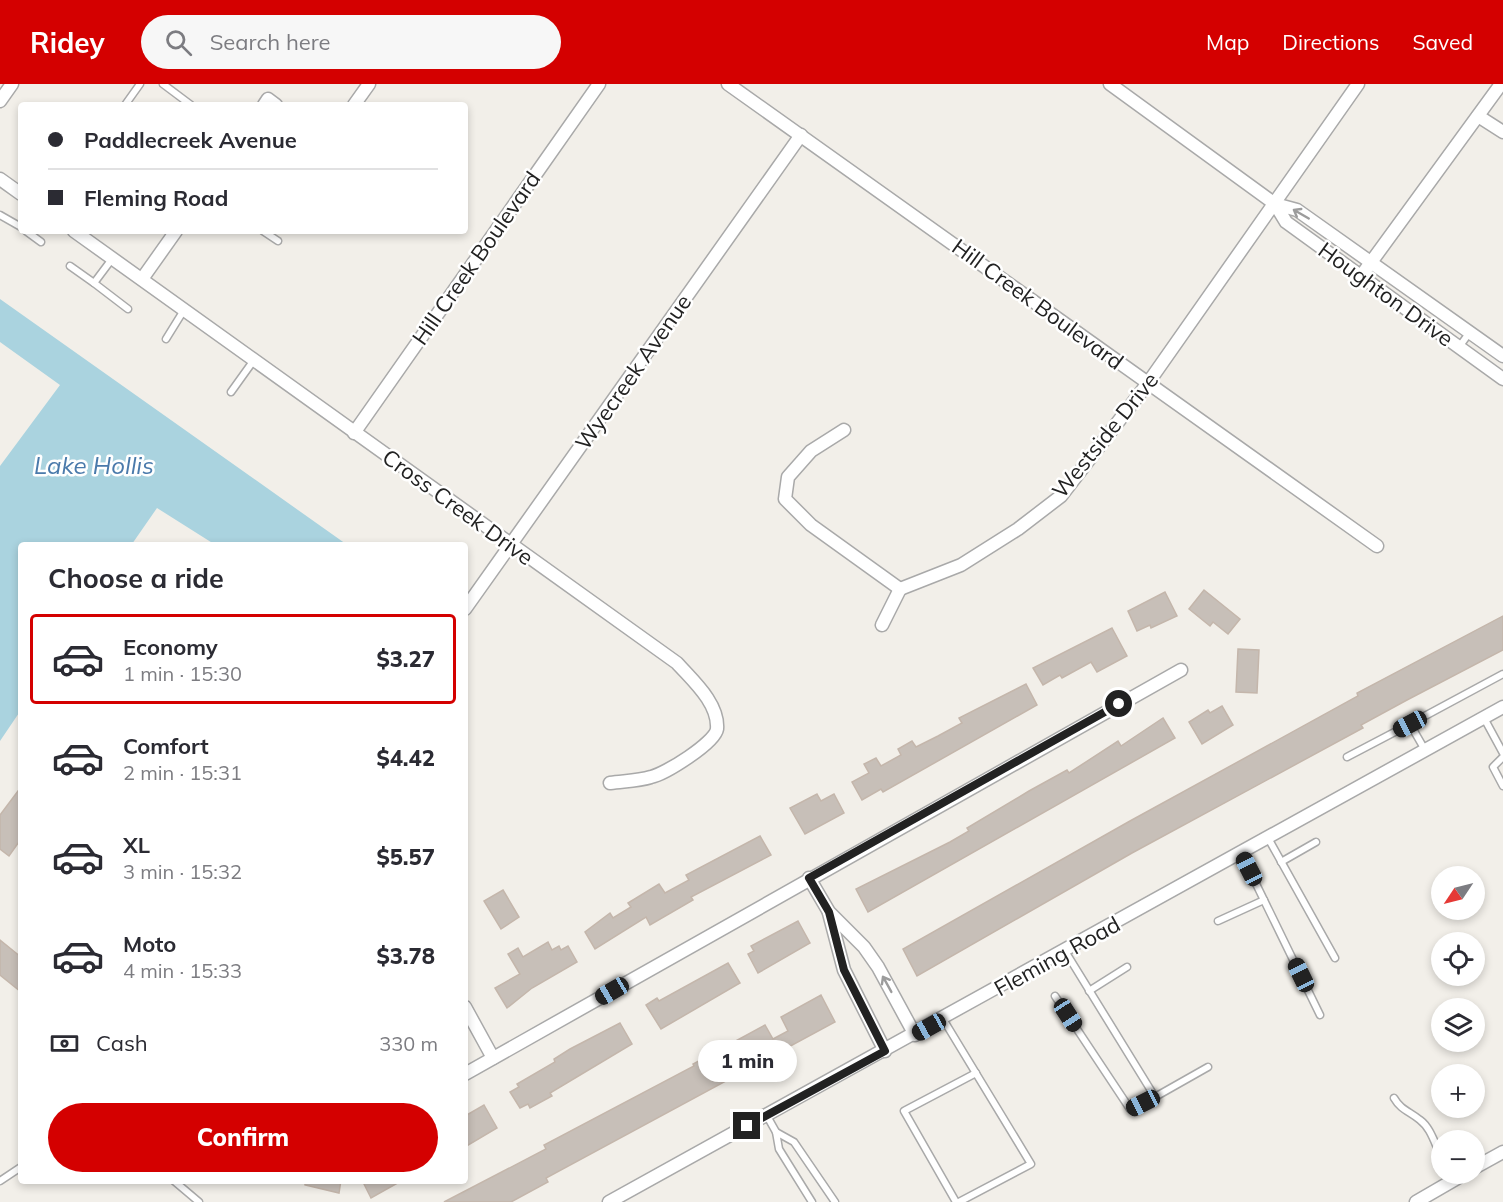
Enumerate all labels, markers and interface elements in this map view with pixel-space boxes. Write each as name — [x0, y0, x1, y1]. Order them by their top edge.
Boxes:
search box — [141, 15, 561, 69]
text: Ridey — [30, 25, 105, 60]
icon: search — [162, 26, 195, 59]
text: Search here — [210, 28, 331, 56]
text: Map — [1206, 29, 1249, 55]
text: Directions — [1282, 29, 1379, 55]
text: Saved — [1412, 29, 1473, 55]
text: Paddlecreek Avenue — [84, 126, 297, 154]
street label: Hill Creek Boulevard — [406, 166, 546, 350]
text: Fleming Road — [84, 184, 228, 212]
one-way arrow — [1293, 207, 1310, 219]
street label: Hill Creek Boulevard — [947, 232, 1129, 376]
street label: Houghton Drive — [1313, 236, 1459, 352]
street label: Wyecreek Avenue — [569, 289, 697, 455]
street label: Westside Drive — [1046, 366, 1164, 504]
street label: Cross Creek Drive — [377, 443, 539, 571]
water label: Lake Hollis — [34, 450, 154, 480]
text: Choose a ride — [48, 561, 224, 595]
icon: car — [51, 632, 105, 686]
text: Economy — [123, 633, 218, 661]
text: $3.27 — [376, 645, 435, 673]
text: 1 min · 15:30 — [123, 661, 242, 686]
route start — [1105, 690, 1132, 717]
car — [1390, 708, 1430, 740]
icon: car — [51, 731, 105, 785]
text: Comfort — [123, 732, 209, 760]
text: $4.42 — [376, 744, 435, 772]
text: 2 min · 15:31 — [123, 760, 242, 785]
icon: car — [51, 830, 105, 884]
text: XL — [123, 831, 150, 859]
text: $5.57 — [376, 843, 435, 871]
car — [1233, 849, 1265, 889]
text: 3 min · 15:32 — [123, 859, 242, 884]
north arrow — [1431, 866, 1485, 920]
map controls — [1431, 866, 1485, 1184]
street label: Fleming Road — [989, 910, 1125, 1002]
icon: car — [51, 929, 105, 983]
text: Moto — [123, 930, 176, 958]
button: locate — [1431, 932, 1485, 986]
text: $3.78 — [376, 942, 435, 970]
car — [1285, 955, 1317, 995]
text: 4 min · 15:33 — [123, 958, 242, 983]
car — [592, 974, 632, 1008]
one-way arrow — [881, 976, 893, 993]
car — [1051, 995, 1085, 1035]
button: layers — [1431, 998, 1485, 1052]
car — [909, 1010, 949, 1044]
icon: cash — [48, 1027, 81, 1060]
text: Cash — [96, 1029, 148, 1057]
text: 330 m — [379, 1031, 438, 1056]
callout: 1 min — [698, 1039, 796, 1081]
text: 1 min — [721, 1048, 774, 1073]
button: + — [1431, 1064, 1485, 1118]
car — [1123, 1087, 1163, 1119]
button: Confirm — [48, 1103, 438, 1172]
route end — [733, 1112, 760, 1139]
button: − — [1431, 1130, 1485, 1184]

